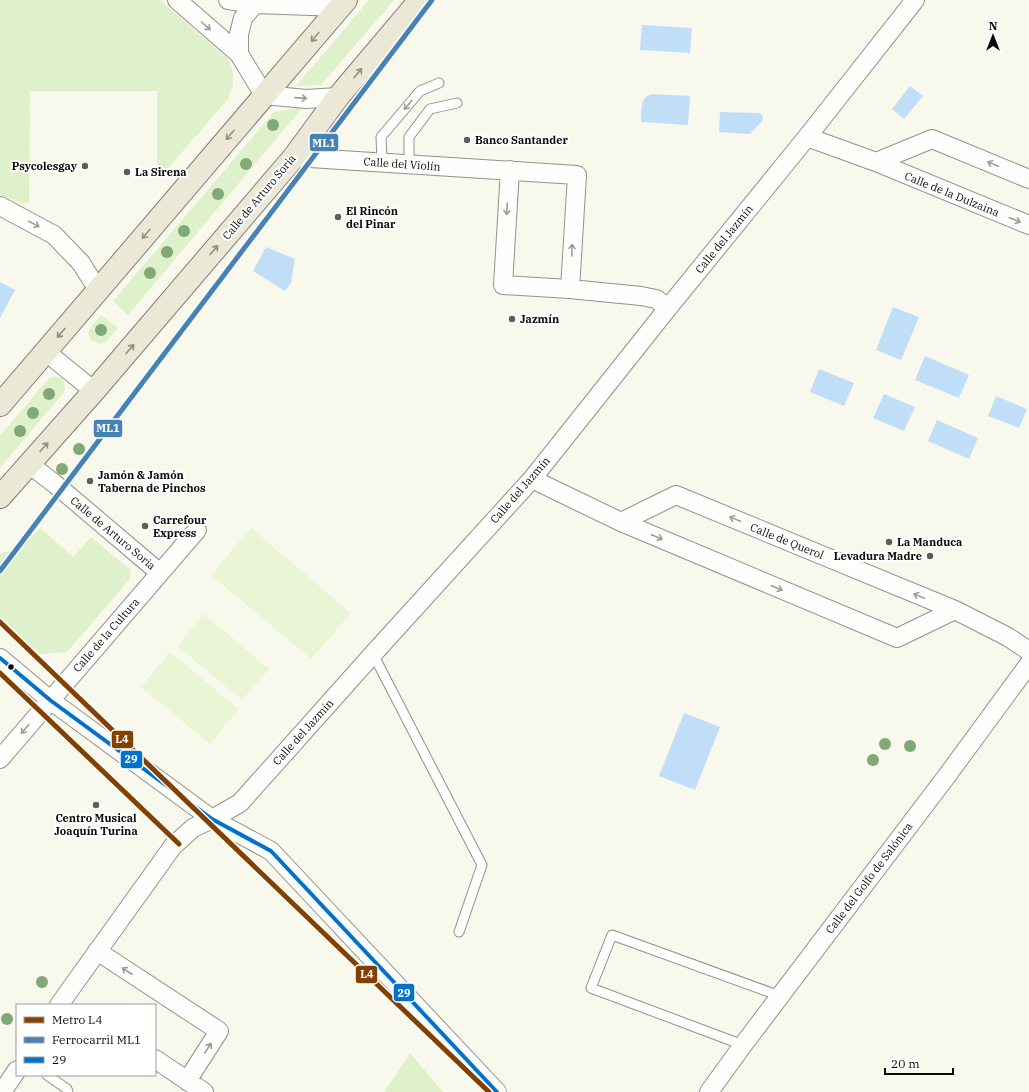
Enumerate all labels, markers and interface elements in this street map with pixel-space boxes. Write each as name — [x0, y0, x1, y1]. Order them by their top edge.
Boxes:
north arrow — [973, 16, 1013, 56]
text: N — [989, 19, 998, 33]
one-way arrow — [201, 21, 211, 31]
one-way arrow — [310, 31, 319, 42]
one-way arrow — [353, 68, 362, 79]
one-way arrow — [294, 95, 307, 102]
one-way arrow — [404, 100, 413, 110]
one-way arrow — [225, 130, 234, 140]
line badge: ML1 — [309, 133, 339, 152]
place label: Banco Santander — [475, 133, 568, 147]
marker: Banco Santander — [462, 135, 472, 145]
text: ML1 — [312, 136, 336, 150]
street label: Calle de Arturo Soria — [219, 151, 299, 243]
street label: Calle del Violín — [363, 154, 441, 174]
place label: Psycolesgay — [12, 159, 78, 173]
one-way arrow — [987, 159, 999, 167]
marker: Psycolesgay — [80, 161, 90, 171]
place label: La Sirena — [135, 165, 187, 179]
marker: La Sirena — [122, 167, 132, 177]
street label: Calle de la Dulzaina — [903, 169, 1001, 219]
one-way arrow — [504, 202, 511, 215]
street label: Calle del Jazmín — [692, 202, 756, 276]
place label: El Rincón del Pinar — [346, 204, 398, 231]
marker: El Rincón del Pinar — [333, 212, 343, 222]
one-way arrow — [1009, 217, 1021, 224]
one-way arrow — [28, 221, 40, 229]
one-way arrow — [141, 229, 150, 240]
one-way arrow — [569, 244, 576, 257]
one-way arrow — [210, 245, 219, 256]
place label: Jazmín — [520, 312, 559, 326]
marker: Jazmín — [507, 314, 517, 324]
one-way arrow — [57, 328, 66, 338]
one-way arrow — [125, 344, 134, 354]
line badge: ML1 — [93, 419, 123, 438]
text: ML1 — [96, 421, 120, 435]
one-way arrow — [40, 442, 49, 452]
street label: Calle del Jazmín — [487, 454, 553, 526]
place label: Jamón & Jamón Taberna de Pinchos — [98, 468, 206, 495]
marker: Jamón & Jamón Taberna de Pinchos — [85, 476, 95, 486]
street label: Calle de Arturo Soria — [67, 493, 159, 573]
place label: Carrefour Express — [153, 513, 207, 540]
one-way arrow — [729, 515, 741, 523]
street label: Calle de Querol — [748, 520, 826, 562]
marker: Carrefour Express — [140, 521, 150, 531]
one-way arrow — [651, 534, 663, 542]
place label: La Manduca — [897, 535, 962, 549]
marker: La Manduca — [884, 537, 894, 547]
place label: Levadura Madre — [834, 549, 922, 563]
marker: Levadura Madre — [925, 551, 935, 561]
one-way arrow — [771, 584, 783, 592]
one-way arrow — [914, 591, 926, 599]
street label: Calle de la Cultura — [70, 595, 142, 675]
unlabelled marker — [6, 662, 16, 672]
street label: Calle del Jazmín — [270, 696, 336, 768]
one-way arrow — [20, 724, 29, 735]
line badge: L4 — [111, 730, 134, 749]
text: L4 — [115, 732, 129, 746]
line badge: 29 — [120, 750, 143, 769]
text: 29 — [124, 752, 138, 766]
marker: Centro Musical Joaquín Turina — [91, 800, 101, 810]
place label: Centro Musical Joaquín Turina — [54, 811, 138, 838]
street label: Calle del Golfo de Salónica — [823, 820, 915, 936]
line badge: L4 — [355, 965, 378, 984]
one-way arrow — [122, 967, 133, 975]
text: L4 — [360, 967, 374, 981]
line badge: 29 — [393, 983, 415, 1002]
text: 29 — [397, 986, 411, 1000]
legend — [16, 1004, 156, 1076]
text: Metro L4 — [52, 1012, 102, 1027]
text: Ferrocarril ML1 — [52, 1032, 141, 1047]
one-way arrow — [204, 1043, 212, 1054]
scale bar — [885, 1050, 953, 1076]
text: 29 — [52, 1052, 66, 1067]
text: 20 m — [891, 1056, 920, 1071]

